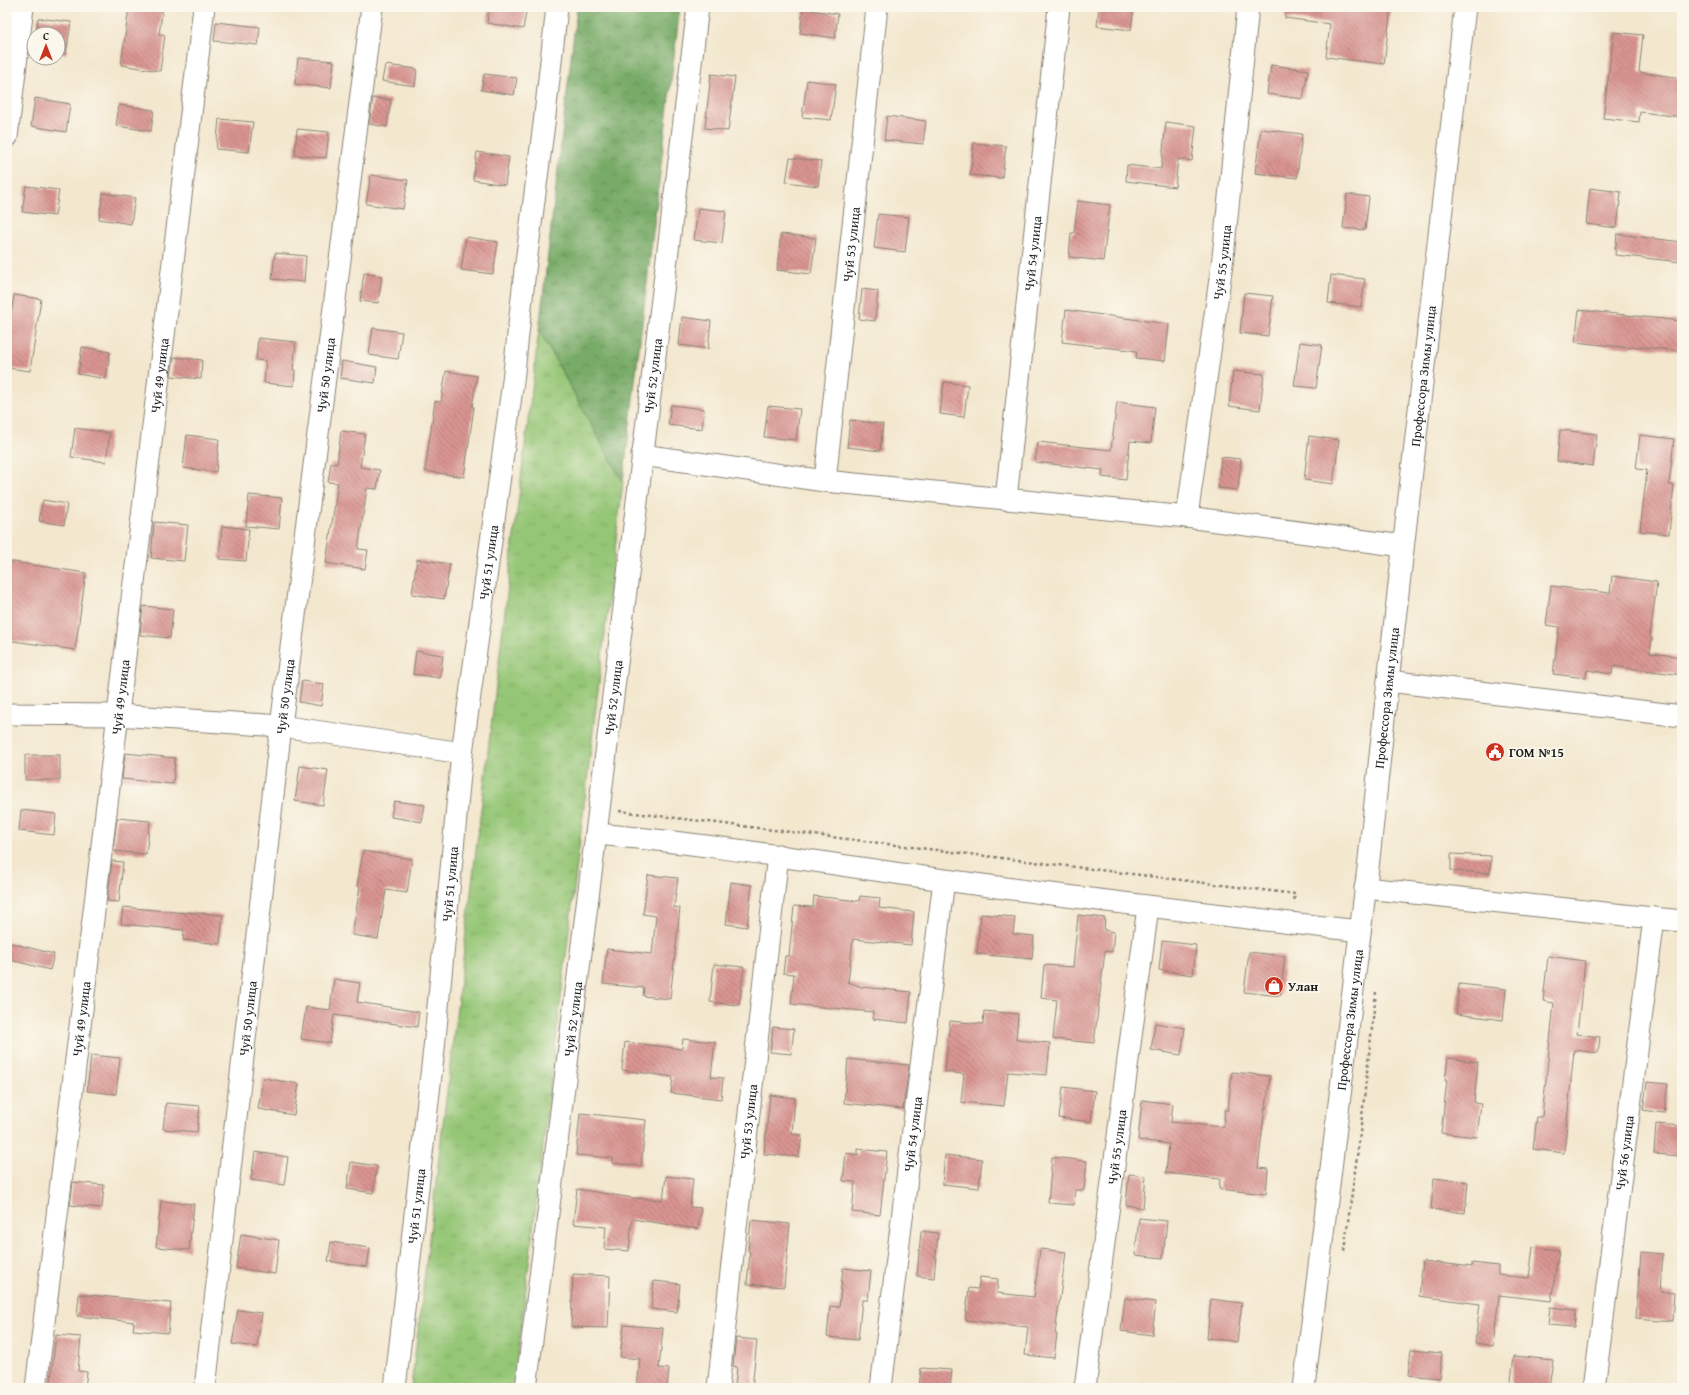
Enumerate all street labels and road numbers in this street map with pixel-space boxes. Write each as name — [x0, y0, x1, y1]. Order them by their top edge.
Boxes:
street label: Чуй 53 улица — [838, 205, 865, 283]
street label: Чуй 54 улица — [1019, 214, 1047, 292]
street label: Чуй 55 улица — [1208, 223, 1236, 301]
street label: Профессора Зимы улица — [1406, 304, 1441, 448]
street label: Чуй 49 улица — [146, 336, 174, 414]
street label: Чуй 50 улица — [312, 336, 340, 414]
street label: Чуй 52 улица — [639, 336, 667, 415]
street label: Чуй 51 улица — [474, 523, 503, 601]
street label: Профессора Зимы улица — [1370, 626, 1404, 770]
street label: Чуй 50 улица — [271, 657, 299, 735]
street label: Чуй 49 улица — [107, 658, 135, 736]
street label: Чуй 52 улица — [599, 658, 627, 736]
street label: Чуй 51 улица — [437, 845, 463, 923]
street label: Профессора Зимы улица — [1332, 947, 1368, 1091]
street label: Чуй 49 улица — [67, 979, 96, 1058]
street label: Чуй 50 улица — [234, 979, 262, 1057]
street label: Чуй 52 улица — [559, 979, 587, 1058]
street label: Чуй 53 улица — [735, 1082, 762, 1160]
street label: Чуй 54 улица — [899, 1094, 927, 1173]
street label: Чуй 55 улица — [1103, 1108, 1131, 1186]
street label: Чуй 56 улица — [1610, 1113, 1639, 1192]
street label: Чуй 51 улица — [403, 1167, 430, 1245]

